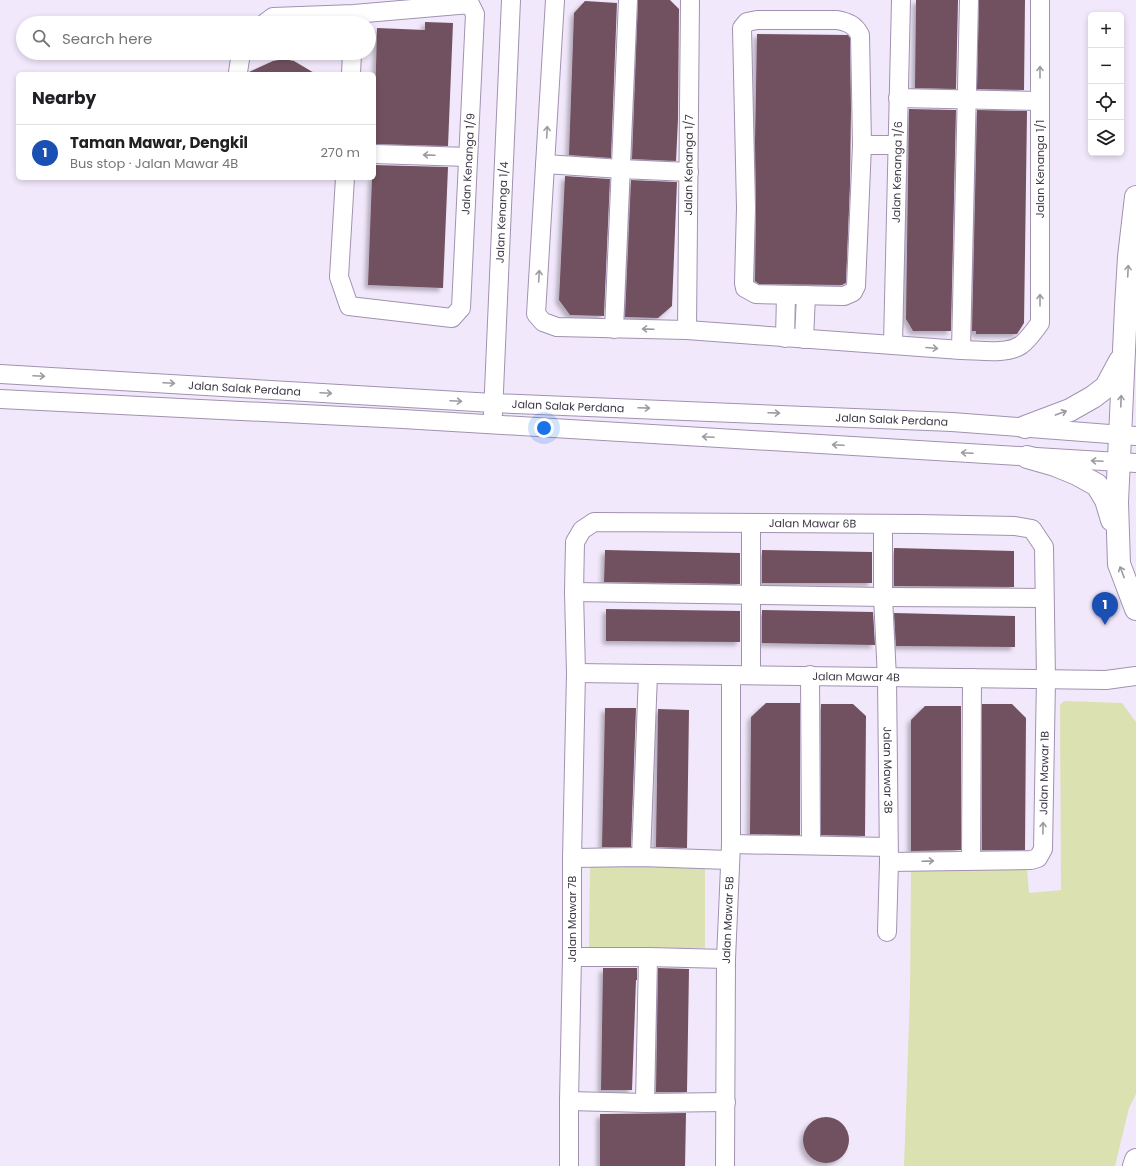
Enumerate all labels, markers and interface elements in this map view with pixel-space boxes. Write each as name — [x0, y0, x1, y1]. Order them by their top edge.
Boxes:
map controls — [1088, 12, 1124, 156]
button: + — [1088, 12, 1124, 48]
search box — [16, 16, 376, 60]
icon: search — [30, 27, 52, 49]
text: Search here — [62, 28, 152, 49]
button: − — [1088, 48, 1124, 84]
one-way arrow — [1036, 66, 1044, 79]
button: locate — [1088, 84, 1124, 120]
text: Nearby — [32, 86, 96, 110]
street label: Jalan Kenanga 1/9 — [457, 113, 479, 215]
street label: Jalan Kenanga 1/7 — [680, 114, 697, 216]
street label: Jalan Kenanga 1/1 — [1032, 120, 1048, 218]
button: layers — [1088, 120, 1124, 156]
street label: Jalan Kenanga 1/6 — [888, 121, 906, 223]
one-way arrow — [544, 126, 551, 139]
text: Taman Mawar, Dengkil — [70, 132, 248, 153]
text: 1 — [43, 143, 47, 162]
text: 270 m — [320, 143, 360, 162]
one-way arrow — [423, 152, 436, 159]
text: Bus stop · Jalan Mawar 4B — [70, 154, 238, 173]
street label: Jalan Kenanga 1/4 — [492, 161, 512, 263]
one-way arrow — [1125, 265, 1132, 278]
one-way arrow — [535, 270, 542, 283]
one-way arrow — [1036, 294, 1044, 307]
one-way arrow — [642, 326, 655, 333]
one-way arrow — [925, 344, 938, 351]
one-way arrow — [32, 372, 45, 379]
street label: Jalan Salak Perdana — [188, 377, 301, 400]
one-way arrow — [162, 380, 175, 387]
one-way arrow — [319, 389, 332, 396]
one-way arrow — [1117, 395, 1125, 408]
street label: Jalan Salak Perdana — [511, 396, 625, 416]
one-way arrow — [449, 397, 462, 404]
one-way arrow — [637, 405, 650, 412]
street label: Jalan Salak Perdana — [835, 409, 948, 430]
one-way arrow — [1054, 409, 1067, 416]
one-way arrow — [767, 410, 780, 417]
your location — [534, 418, 554, 438]
one-way arrow — [702, 434, 715, 441]
one-way arrow — [832, 442, 845, 449]
one-way arrow — [961, 450, 974, 457]
one-way arrow — [1091, 457, 1104, 464]
street label: Jalan Mawar 6B — [769, 515, 857, 532]
one-way arrow — [1118, 567, 1126, 579]
pin: 1 — [1092, 592, 1118, 625]
street label: Jalan Mawar 4B — [812, 668, 900, 685]
street label: Jalan Mawar 3B — [880, 726, 896, 814]
street label: Jalan Mawar 1B — [1035, 731, 1053, 815]
one-way arrow — [1039, 822, 1047, 835]
one-way arrow — [921, 858, 934, 865]
street label: Jalan Mawar 7B — [564, 875, 580, 963]
street label: Jalan Mawar 5B — [718, 876, 738, 964]

